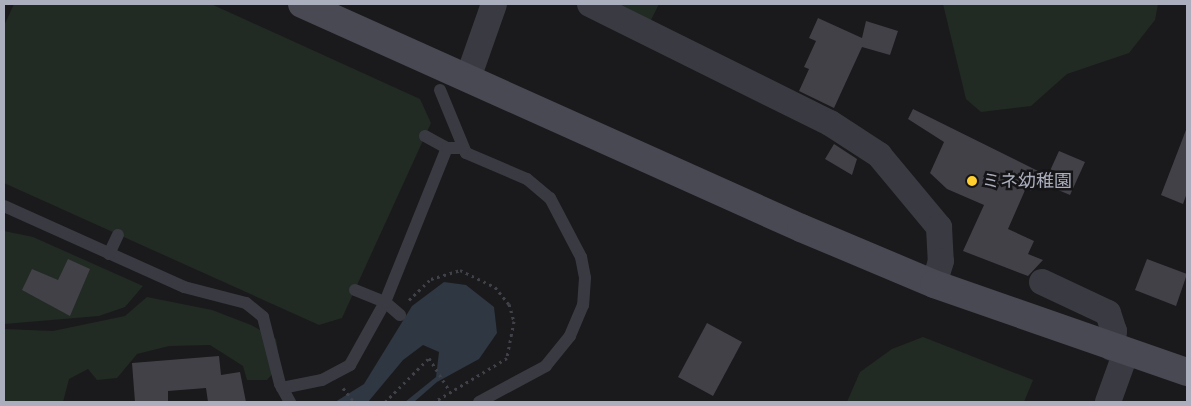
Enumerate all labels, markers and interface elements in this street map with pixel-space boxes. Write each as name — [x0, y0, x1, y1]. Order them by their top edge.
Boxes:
place label: ミネ幼稚園 — [982, 170, 1072, 192]
marker: ミネ幼稚園 — [966, 175, 978, 187]

